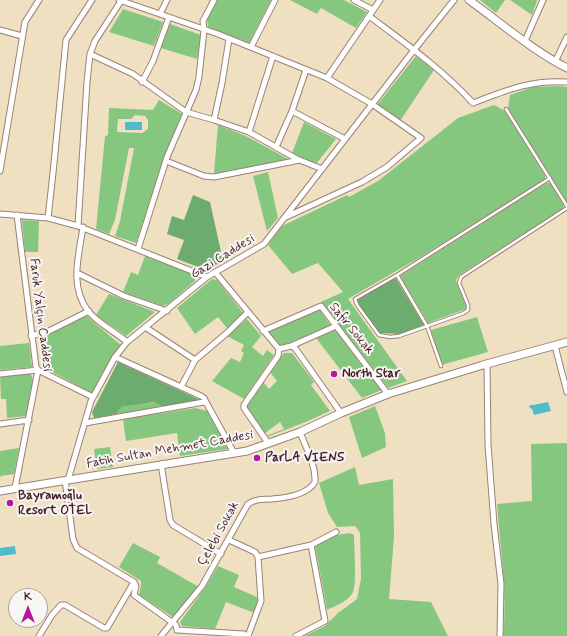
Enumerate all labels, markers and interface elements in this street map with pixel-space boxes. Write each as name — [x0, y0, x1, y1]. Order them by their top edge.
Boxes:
street label: Gazi Caddesi — [188, 231, 258, 283]
street label: Faruk Yalçın Caddesi — [25, 257, 55, 373]
street label: Safir Sokak — [325, 300, 377, 358]
place label: North Star — [342, 366, 400, 382]
marker: North Star — [329, 369, 339, 379]
street label: Fatih Sultan Mehmet Caddesi — [85, 428, 255, 472]
place label: ParLA VIENS — [265, 450, 344, 466]
marker: ParLA VIENS — [252, 453, 262, 463]
place label: Bayramoğlu Resort OTEL — [18, 488, 92, 519]
marker: Bayramoğlu Resort OTEL — [5, 498, 15, 508]
street label: Çelebi Sokak — [195, 499, 243, 569]
north arrow — [8, 588, 48, 628]
text: K — [24, 590, 32, 604]

